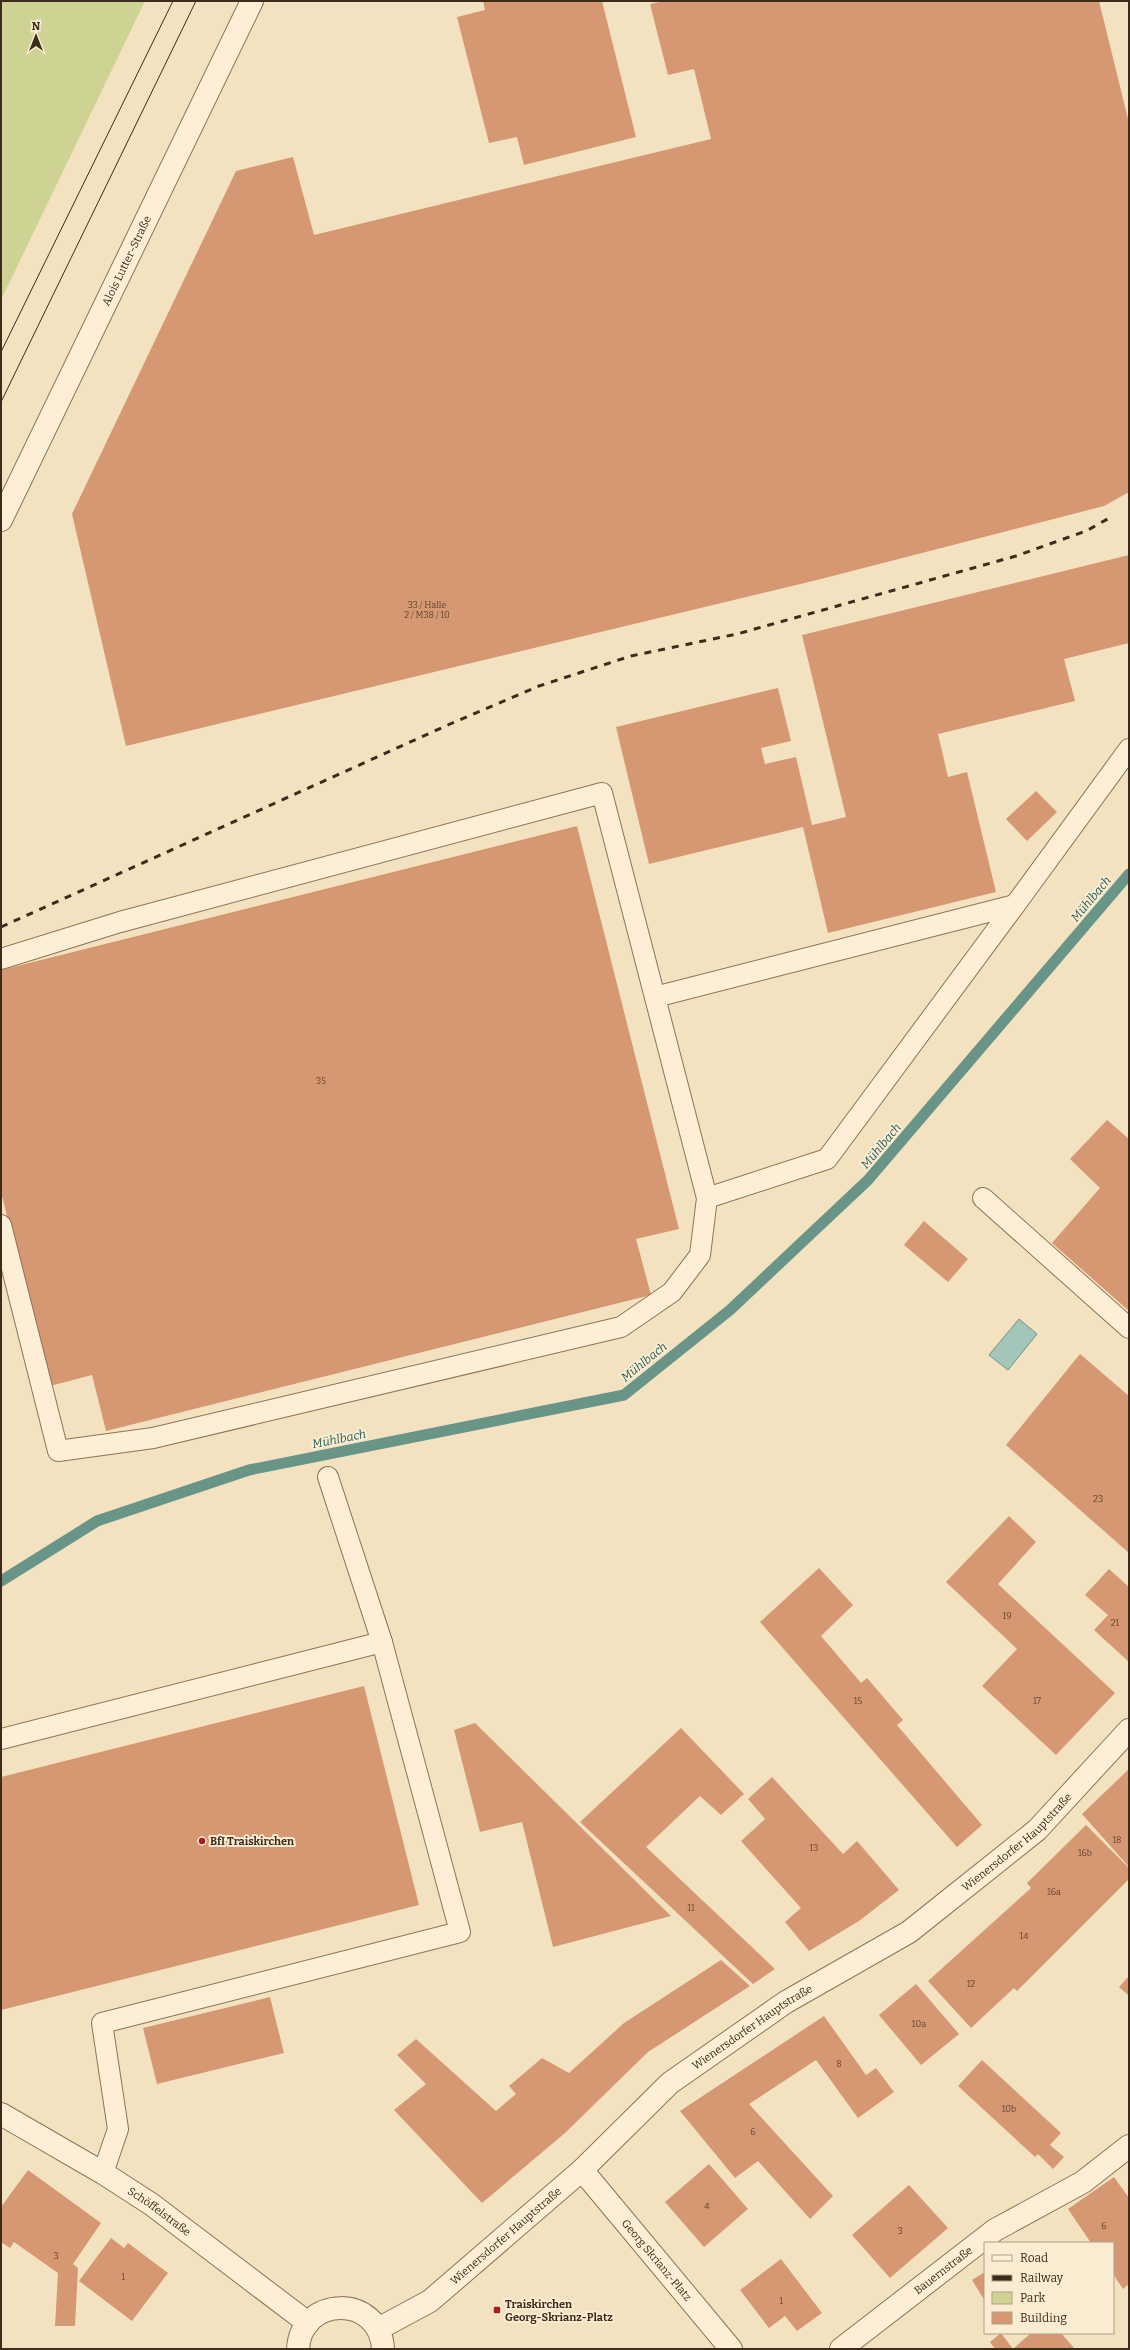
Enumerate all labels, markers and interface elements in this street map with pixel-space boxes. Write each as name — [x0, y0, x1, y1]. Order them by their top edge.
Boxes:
north arrow — [16, 16, 56, 56]
text: N — [32, 20, 41, 33]
street label: Alois Lutter-Straße — [99, 214, 154, 308]
house number: 33 / Halle 2 / M38 / 10 — [404, 600, 450, 620]
water label: Mühlbach — [1068, 874, 1114, 924]
house number: 35 — [316, 1076, 326, 1086]
water label: Mühlbach — [858, 1121, 904, 1171]
water label: Mühlbach — [618, 1339, 670, 1385]
water label: Mühlbach — [311, 1427, 367, 1451]
house number: 23 — [1093, 1494, 1103, 1504]
house number: 19 — [1003, 1611, 1011, 1621]
house number: 21 — [1111, 1618, 1120, 1628]
house number: 15 — [854, 1696, 862, 1706]
house number: 17 — [1033, 1696, 1042, 1706]
street label: Wienersdorfer Hauptstraße — [959, 1790, 1074, 1894]
place label: BfI Traiskirchen — [210, 1835, 294, 1848]
house number: 18 — [1112, 1835, 1122, 1845]
marker: BfI Traiskirchen — [197, 1836, 207, 1846]
house number: 13 — [810, 1843, 818, 1853]
house number: 16b — [1078, 1848, 1092, 1858]
house number: 16a — [1047, 1887, 1061, 1897]
house number: 11 — [687, 1903, 695, 1913]
house number: 14 — [1020, 1931, 1029, 1941]
house number: 12 — [967, 1979, 975, 1989]
street label: Wienersdorfer Hauptstraße — [690, 1982, 815, 2072]
house number: 10a — [912, 2019, 926, 2029]
house number: 8 — [836, 2059, 842, 2069]
house number: 10b — [1002, 2104, 1016, 2114]
house number: 6 — [750, 2127, 756, 2137]
street label: Schöffelstraße — [125, 2184, 193, 2238]
street label: Wienersdorfer Hauptstraße — [448, 2184, 564, 2287]
house number: 4 — [704, 2201, 710, 2211]
street label: Georg Skrianz-Platz — [619, 2217, 695, 2303]
house number: 6 — [1101, 2221, 1107, 2231]
house number: 3 — [897, 2226, 903, 2236]
legend — [984, 2242, 1114, 2334]
street label: Bauernstraße — [911, 2243, 975, 2297]
house number: 3 — [53, 2251, 59, 2261]
text: Road — [1020, 2251, 1048, 2265]
text: Railway — [1020, 2271, 1064, 2285]
house number: 1 — [121, 2272, 125, 2282]
text: Park — [1020, 2291, 1046, 2305]
house number: 1 — [779, 2296, 783, 2306]
place label: Traiskirchen Georg-Skrianz-Platz — [505, 2298, 613, 2324]
marker: Traiskirchen Georg-Skrianz-Platz — [492, 2305, 502, 2315]
text: Building — [1020, 2311, 1067, 2325]

